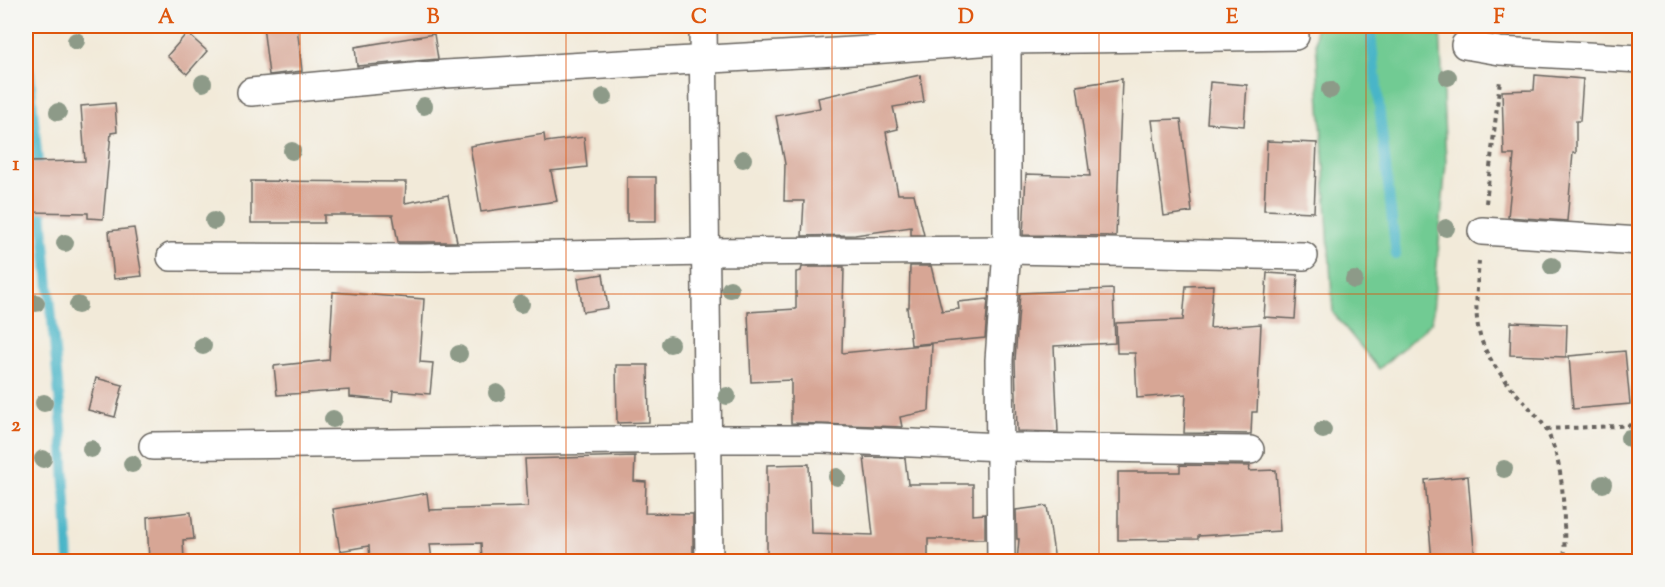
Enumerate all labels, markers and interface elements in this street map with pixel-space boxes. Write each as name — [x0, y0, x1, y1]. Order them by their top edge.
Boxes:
text: A — [158, 4, 175, 33]
text: B — [427, 4, 440, 33]
text: C — [691, 4, 707, 33]
text: D — [958, 4, 974, 33]
text: E — [1226, 4, 1239, 33]
text: F — [1493, 4, 1505, 33]
text: 1 — [13, 151, 20, 180]
text: 2 — [11, 412, 21, 441]

